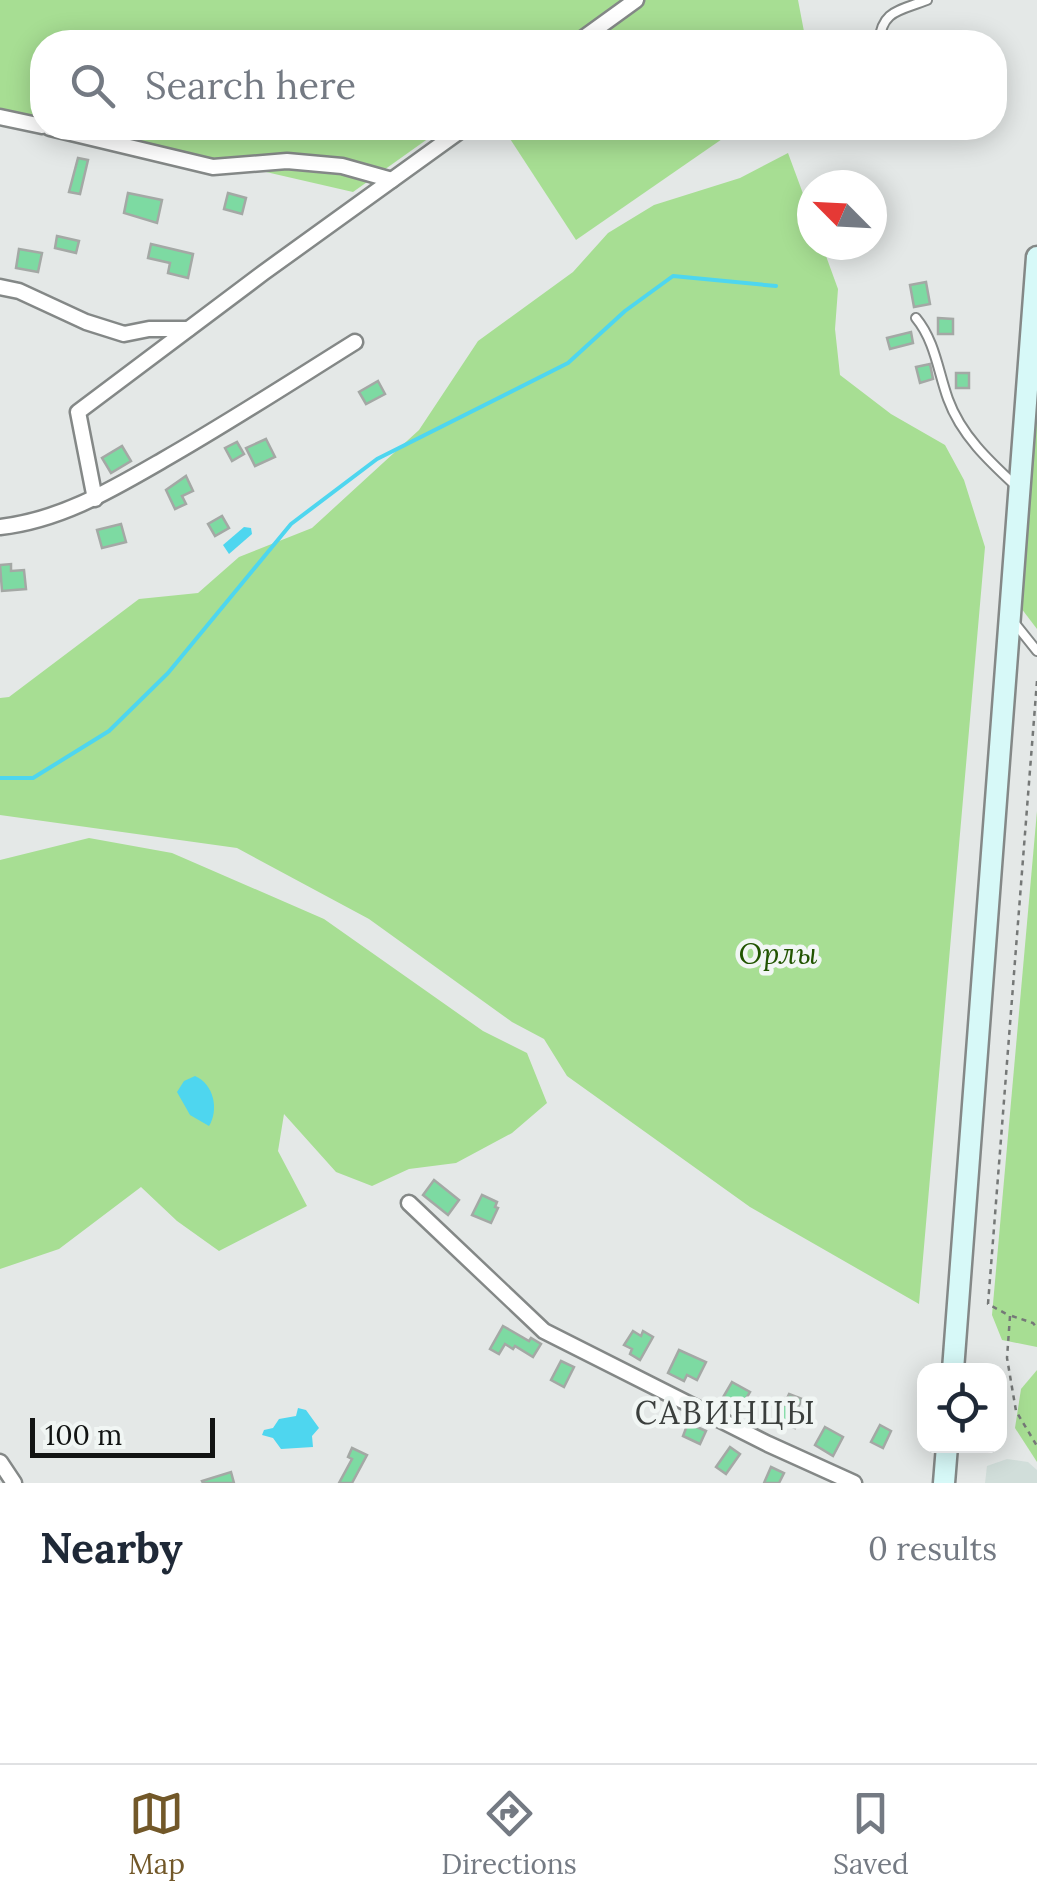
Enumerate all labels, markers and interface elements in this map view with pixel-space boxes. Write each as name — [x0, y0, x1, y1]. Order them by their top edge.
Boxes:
search box — [30, 30, 1007, 140]
icon: search — [65, 58, 120, 113]
text: Search here — [145, 61, 356, 109]
north arrow — [797, 170, 887, 260]
park label: Орлы — [739, 934, 818, 972]
map controls — [917, 1363, 1007, 1453]
button: locate — [917, 1363, 1007, 1453]
district label: САВИНЦЫ — [635, 1392, 817, 1433]
scale bar — [30, 1413, 215, 1458]
text: 100 m — [45, 1417, 122, 1453]
text: Nearby — [40, 1521, 183, 1575]
text: 0 results — [868, 1528, 997, 1569]
tab: Map — [128, 1786, 185, 1882]
tab: Directions — [441, 1786, 577, 1882]
tab: Saved — [833, 1786, 909, 1882]

